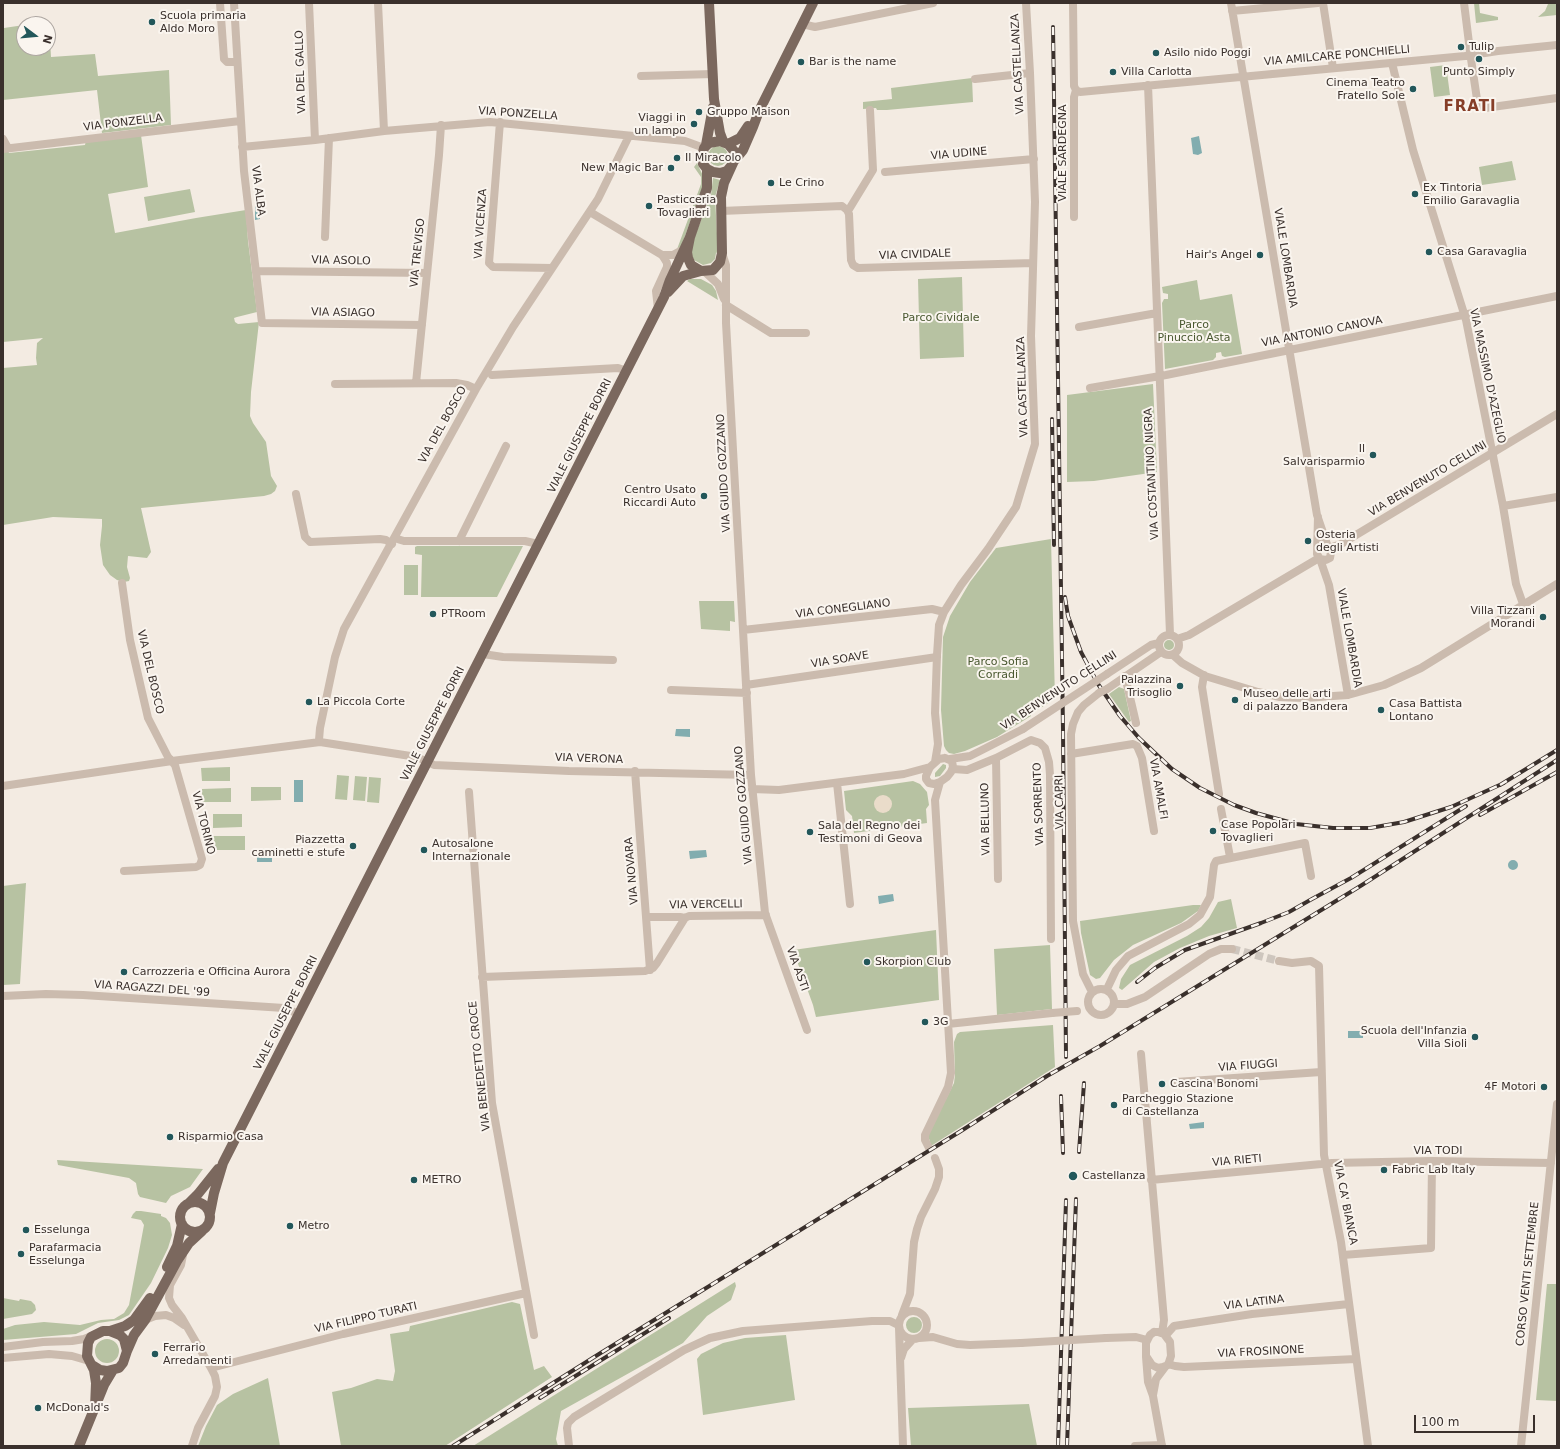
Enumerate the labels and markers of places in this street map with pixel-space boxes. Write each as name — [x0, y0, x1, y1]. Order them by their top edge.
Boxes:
place label: Scuola primaria Aldo Moro — [160, 9, 246, 35]
marker: Scuola primaria Aldo Moro — [147, 17, 157, 27]
place label: Tulip — [1469, 40, 1494, 54]
marker: Tulip — [1456, 42, 1466, 52]
place label: Asilo nido Poggi — [1164, 46, 1251, 60]
marker: Asilo nido Poggi — [1151, 48, 1161, 58]
marker: Punto Simply — [1474, 54, 1484, 64]
place label: Bar is the name — [809, 55, 896, 69]
marker: Bar is the name — [796, 57, 806, 67]
place label: Villa Carlotta — [1121, 65, 1192, 79]
place label: Punto Simply — [1443, 65, 1515, 79]
marker: Villa Carlotta — [1108, 67, 1118, 77]
place label: Cinema Teatro Fratello Sole — [1326, 76, 1405, 102]
marker: Cinema Teatro Fratello Sole — [1408, 84, 1418, 94]
place label: Gruppo Maison — [707, 105, 790, 119]
marker: Gruppo Maison — [694, 107, 704, 117]
place label: Viaggi in un lampo — [634, 111, 686, 137]
marker: Viaggi in un lampo — [689, 119, 699, 129]
place label: Il Miracolo — [685, 151, 741, 165]
marker: Il Miracolo — [672, 153, 682, 163]
place label: New Magic Bar — [581, 161, 663, 175]
marker: New Magic Bar — [666, 163, 676, 173]
place label: Le Crino — [779, 176, 824, 190]
marker: Le Crino — [766, 178, 776, 188]
place label: Ex Tintoria Emilio Garavaglia — [1423, 181, 1520, 207]
marker: Ex Tintoria Emilio Garavaglia — [1410, 189, 1420, 199]
place label: Pasticceria Tovaglieri — [657, 193, 716, 219]
marker: Pasticceria Tovaglieri — [644, 201, 654, 211]
place label: Casa Garavaglia — [1437, 245, 1527, 259]
marker: Casa Garavaglia — [1424, 247, 1434, 257]
place label: Hair's Angel — [1186, 248, 1252, 262]
marker: Hair's Angel — [1255, 250, 1265, 260]
place label: Il Salvarisparmio — [1283, 442, 1365, 468]
marker: Il Salvarisparmio — [1368, 450, 1378, 460]
place label: Centro Usato Riccardi Auto — [623, 483, 696, 509]
marker: Centro Usato Riccardi Auto — [699, 491, 709, 501]
place label: Osteria degli Artisti — [1316, 528, 1379, 554]
marker: Osteria degli Artisti — [1303, 536, 1313, 546]
place label: Villa Tizzani Morandi — [1471, 604, 1535, 630]
place label: PTRoom — [441, 607, 486, 621]
marker: PTRoom — [428, 609, 438, 619]
marker: Villa Tizzani Morandi — [1538, 612, 1548, 622]
place label: Palazzina Trisoglio — [1121, 673, 1172, 699]
marker: Palazzina Trisoglio — [1175, 681, 1185, 691]
place label: Museo delle arti di palazzo Bandera — [1243, 687, 1348, 713]
place label: La Piccola Corte — [317, 695, 405, 709]
marker: Museo delle arti di palazzo Bandera — [1230, 695, 1240, 705]
marker: La Piccola Corte — [304, 697, 314, 707]
place label: Casa Battista Lontano — [1389, 697, 1462, 723]
marker: Casa Battista Lontano — [1376, 705, 1386, 715]
place label: Case Popolari Tovaglieri — [1221, 818, 1295, 844]
place label: Sala del Regno dei Testimoni di Geova — [818, 819, 922, 845]
marker: Case Popolari Tovaglieri — [1208, 826, 1218, 836]
marker: Sala del Regno dei Testimoni di Geova — [805, 827, 815, 837]
place label: Piazzetta caminetti e stufe — [252, 833, 345, 859]
place label: Autosalone Internazionale — [432, 837, 510, 863]
marker: Piazzetta caminetti e stufe — [348, 841, 358, 851]
marker: Autosalone Internazionale — [419, 845, 429, 855]
place label: Skorpion Club — [875, 955, 951, 969]
marker: Skorpion Club — [862, 957, 872, 967]
place label: Carrozzeria e Officina Aurora — [132, 965, 291, 979]
marker: Carrozzeria e Officina Aurora — [119, 967, 129, 977]
place label: 3G — [933, 1015, 949, 1029]
marker: 3G — [920, 1017, 930, 1027]
place label: Scuola dell'Infanzia Villa Sioli — [1361, 1024, 1467, 1050]
marker: Scuola dell'Infanzia Villa Sioli — [1470, 1032, 1480, 1042]
place label: Cascina Bonomi — [1170, 1077, 1258, 1091]
marker: Cascina Bonomi — [1157, 1079, 1167, 1089]
place label: 4F Motori — [1484, 1080, 1536, 1094]
marker: 4F Motori — [1539, 1082, 1549, 1092]
place label: Parcheggio Stazione di Castellanza — [1122, 1092, 1234, 1118]
marker: Parcheggio Stazione di Castellanza — [1109, 1100, 1119, 1110]
place label: Risparmio Casa — [178, 1130, 263, 1144]
marker: Risparmio Casa — [165, 1132, 175, 1142]
place label: Fabric Lab Italy — [1392, 1163, 1475, 1177]
marker: Fabric Lab Italy — [1379, 1165, 1389, 1175]
place label: Castellanza — [1082, 1169, 1146, 1183]
marker: Castellanza — [1067, 1170, 1079, 1182]
place label: METRO — [422, 1173, 461, 1187]
marker: METRO — [409, 1175, 419, 1185]
place label: Metro — [298, 1219, 330, 1233]
marker: Metro — [285, 1221, 295, 1231]
place label: Esselunga — [34, 1223, 90, 1237]
marker: Esselunga — [21, 1225, 31, 1235]
place label: Parafarmacia Esselunga — [29, 1241, 101, 1267]
marker: Parafarmacia Esselunga — [16, 1249, 26, 1259]
place label: Ferrario Arredamenti — [163, 1341, 231, 1367]
marker: Ferrario Arredamenti — [150, 1349, 160, 1359]
place label: McDonald's — [46, 1401, 109, 1415]
marker: McDonald's — [33, 1403, 43, 1413]

